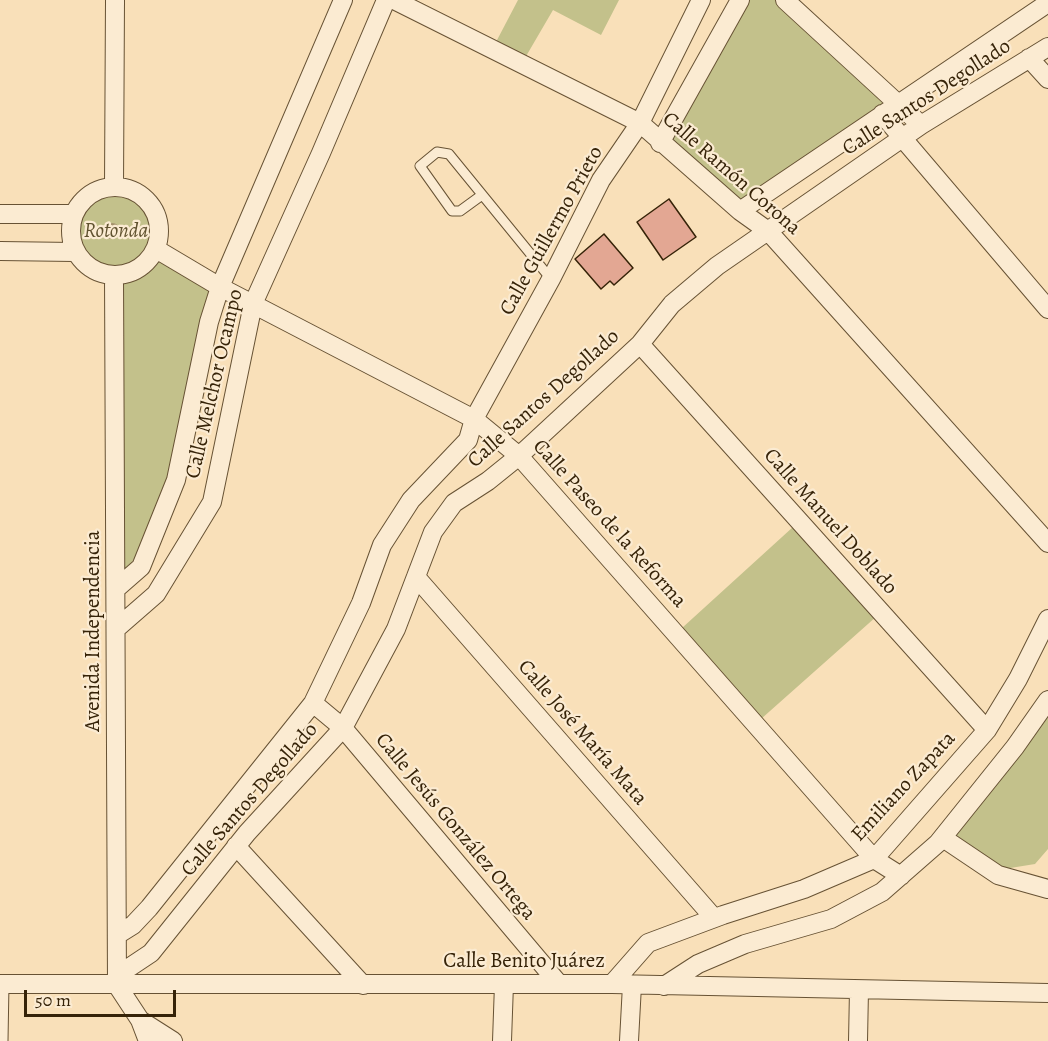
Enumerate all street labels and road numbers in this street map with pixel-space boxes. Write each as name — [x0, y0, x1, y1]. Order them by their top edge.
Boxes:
street label: Calle Santos Degollado — [838, 34, 1016, 162]
street label: Calle Ramón Corona — [657, 107, 805, 241]
street label: Calle Guillermo Prieto — [495, 142, 609, 320]
street label: Calle Melchor Ocampo — [181, 287, 249, 481]
street label: Calle Santos Degollado — [463, 324, 625, 474]
street label: Calle Paseo de la Reforma — [527, 435, 691, 613]
street label: Calle Manuel Doblado — [758, 444, 902, 600]
street label: Avenida Independencia — [81, 530, 107, 732]
street label: Calle José María Mata — [512, 655, 652, 811]
street label: Calle Santos Degollado — [176, 718, 324, 882]
street label: Emiliano Zapata — [847, 727, 961, 847]
street label: Calle Jesús González Ortega — [369, 728, 541, 926]
street label: Calle Benito Juárez — [443, 949, 605, 975]

